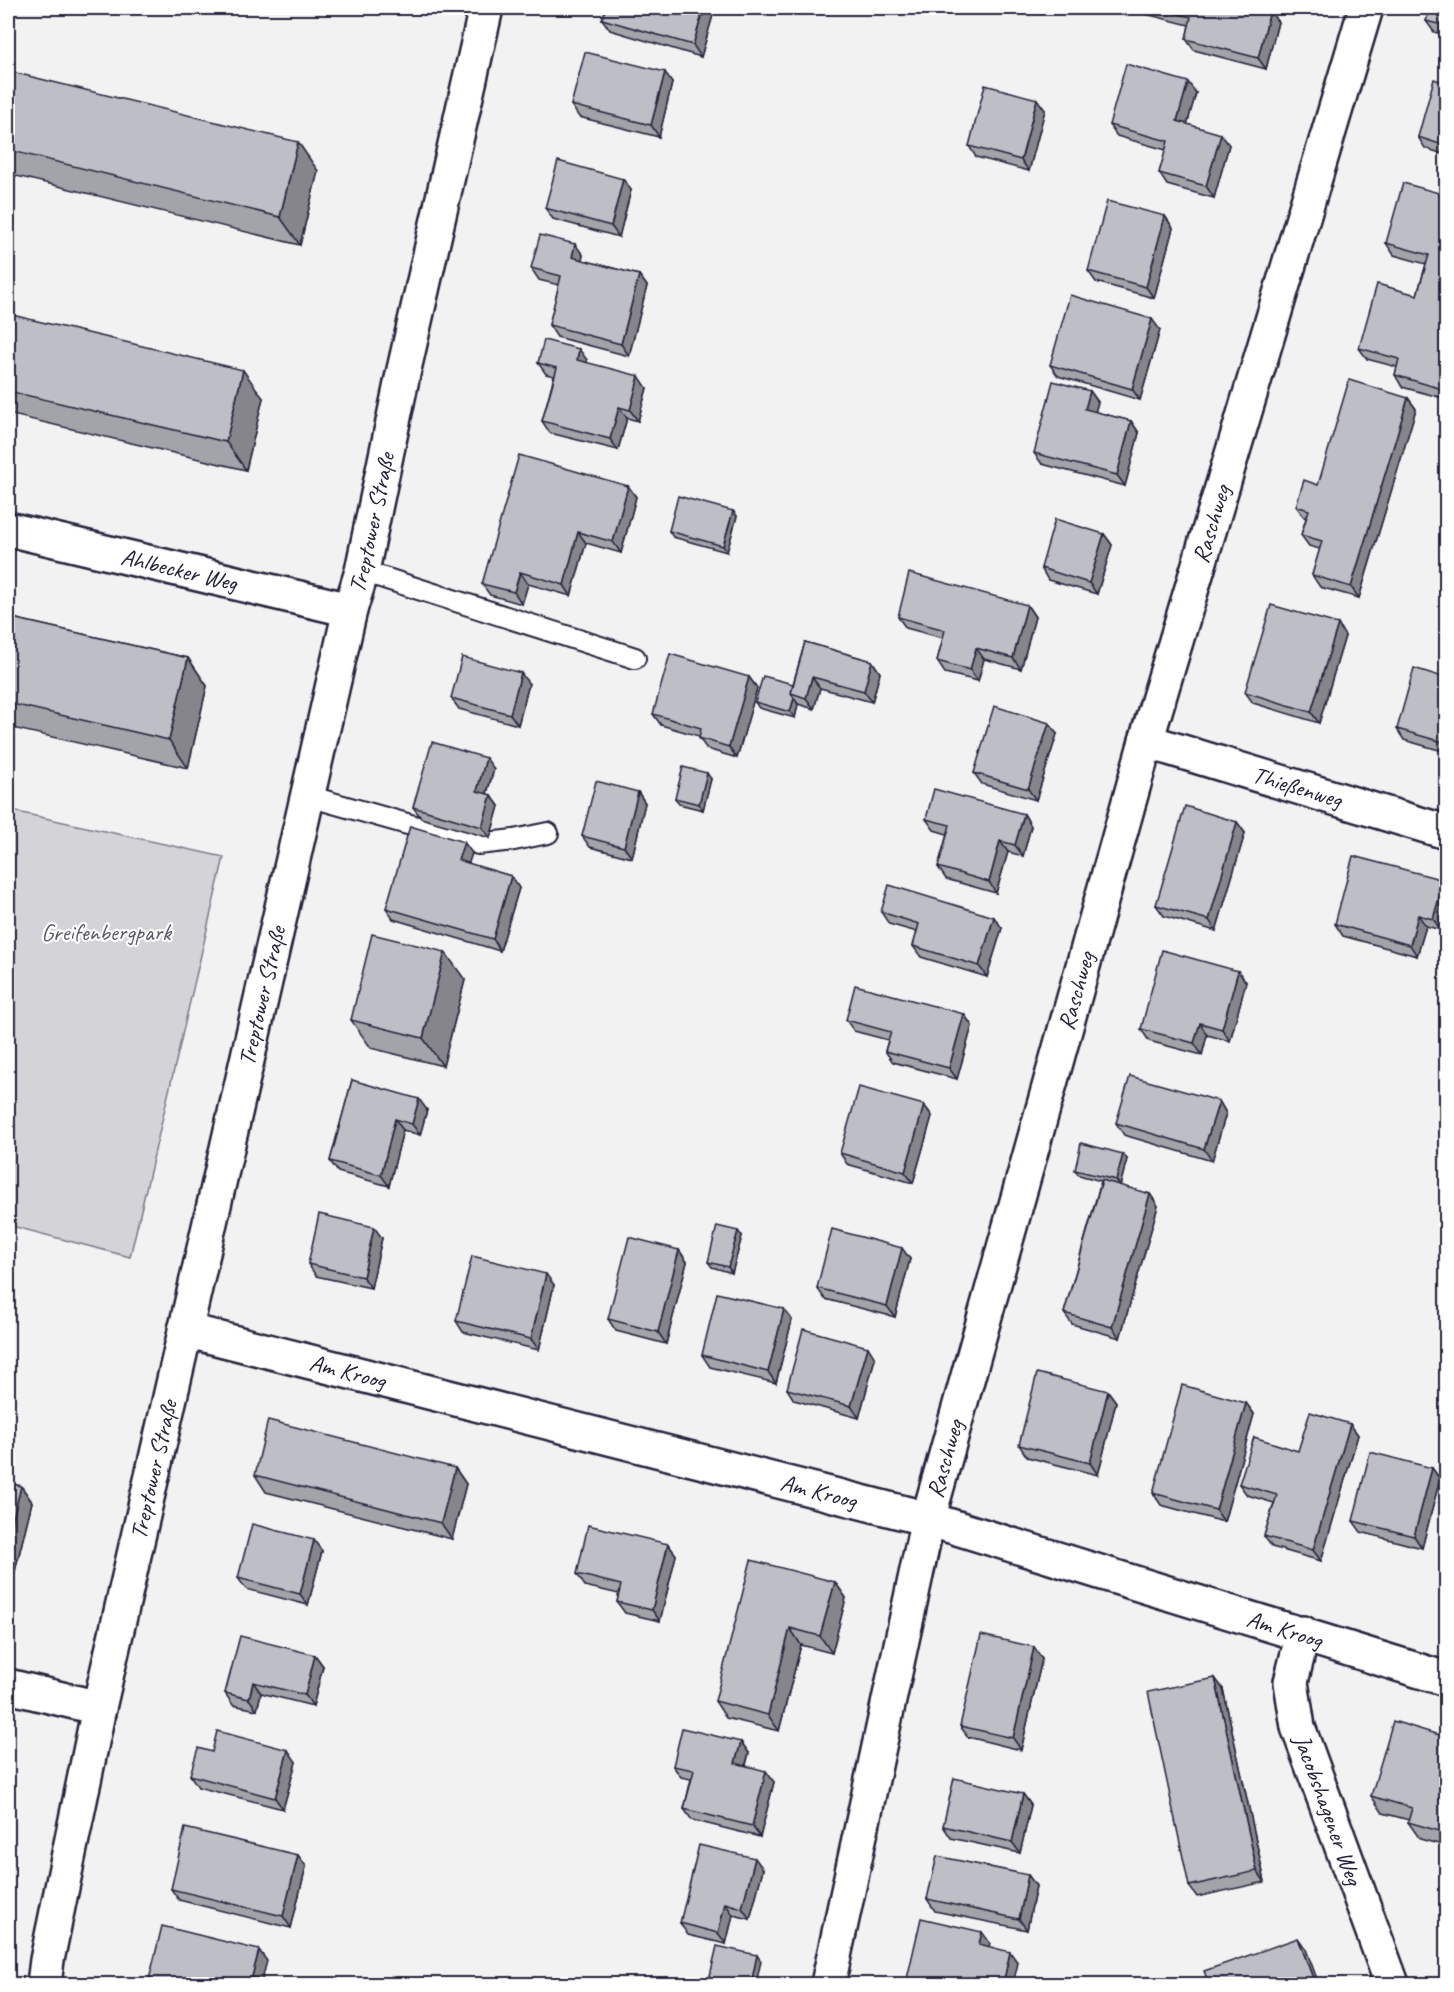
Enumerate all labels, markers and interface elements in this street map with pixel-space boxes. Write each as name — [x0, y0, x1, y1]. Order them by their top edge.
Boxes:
street label: Treptower Straße — [341, 448, 402, 596]
street label: Raschweg — [1185, 479, 1238, 567]
street label: Ahlbecker Weg — [118, 541, 242, 598]
street label: Thießenweg — [1249, 759, 1347, 815]
park label: Greifenbergpark — [41, 917, 173, 947]
street label: Treptower Straße — [231, 921, 293, 1068]
street label: Raschweg — [1051, 946, 1102, 1033]
street label: Am Kroog — [307, 1347, 390, 1396]
street label: Treptower Straße — [123, 1395, 184, 1542]
street label: Raschweg — [920, 1414, 971, 1501]
street label: Am Kroog — [778, 1467, 861, 1516]
street label: Am Kroog — [1243, 1603, 1328, 1655]
street label: Jacobshagener Weg — [1287, 1730, 1370, 1891]

